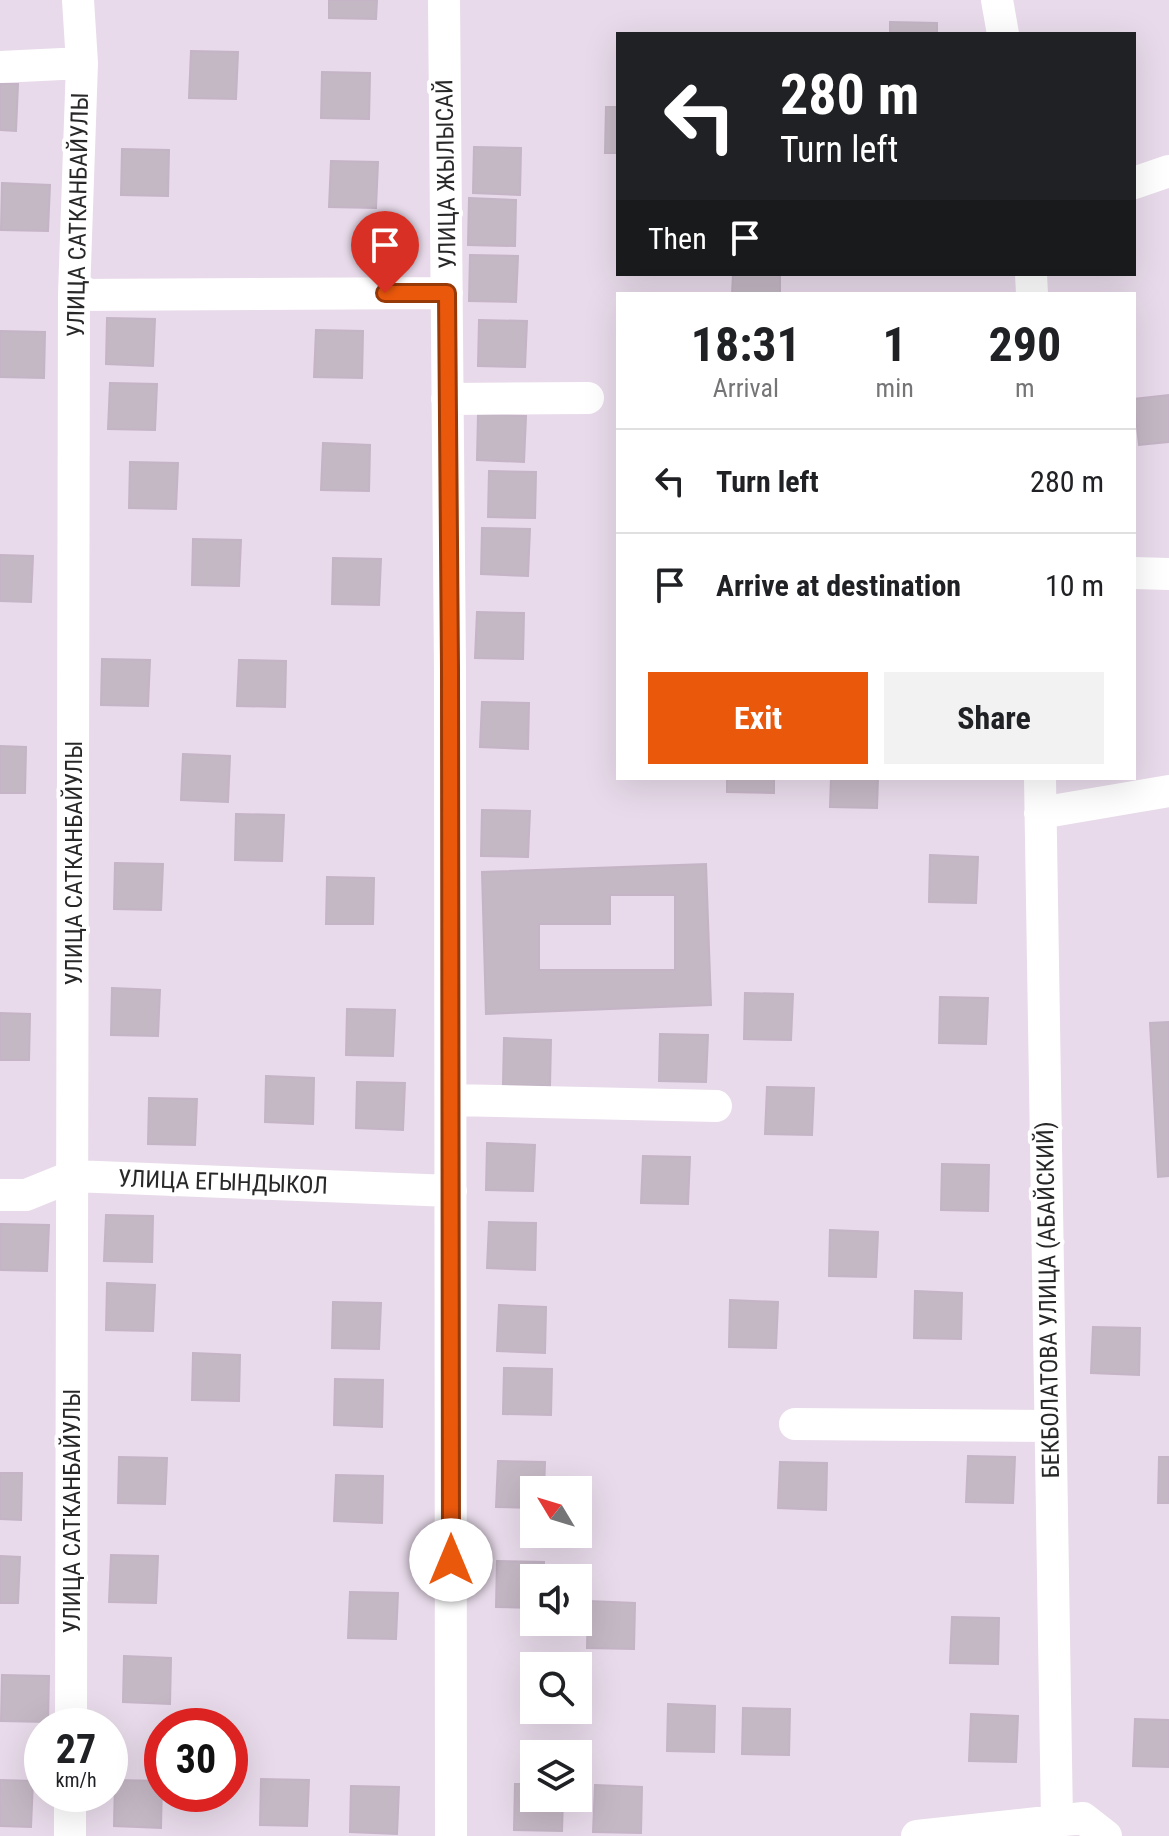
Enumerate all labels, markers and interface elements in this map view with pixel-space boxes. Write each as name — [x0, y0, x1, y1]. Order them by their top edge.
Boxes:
text: 280 m — [780, 62, 919, 128]
icon: left — [648, 64, 752, 168]
street label: УЛИЦА ЖЫЛЫСАЙ — [430, 79, 462, 269]
street label: УЛИЦА САТКАНБАЙУЛЫ — [62, 92, 94, 338]
text: Turn left — [780, 129, 898, 171]
pin — [351, 211, 419, 293]
icon: arrive — [723, 216, 767, 260]
text: Then — [648, 221, 707, 256]
icon: arrive — [363, 223, 407, 267]
text: 18:31 — [691, 316, 801, 373]
text: 1 — [883, 316, 907, 373]
text: 290 — [988, 316, 1061, 373]
text: Arrival — [713, 373, 779, 403]
text: min — [876, 373, 914, 403]
text: m — [1015, 373, 1035, 403]
icon: left — [648, 459, 692, 503]
text: Turn left — [716, 464, 819, 499]
text: 280 m — [1030, 464, 1104, 499]
icon: arrive — [648, 563, 692, 607]
text: Arrive at destination — [716, 568, 961, 603]
text: 10 m — [1045, 568, 1104, 603]
button: Exit — [648, 672, 868, 764]
button: Share — [884, 672, 1104, 764]
street label: УЛИЦА САТКАНБАЙУЛЫ — [60, 740, 88, 986]
street label: БЕКБОЛАТОВА УЛИЦА (АБАЙСКИЙ) — [1031, 1121, 1065, 1479]
street label: УЛИЦА ЕГЫНДЫКОЛ — [118, 1164, 328, 1200]
street label: УЛИЦА САТКАНБАЙУЛЫ — [58, 1388, 86, 1634]
north arrow — [520, 1476, 592, 1548]
map controls — [520, 1476, 592, 1812]
position arrow — [409, 1518, 493, 1602]
button: sound — [520, 1564, 592, 1636]
button: search — [520, 1652, 592, 1724]
speed limit sign: 30 — [144, 1708, 248, 1812]
text: 27 — [56, 1726, 96, 1773]
button: layers — [520, 1740, 592, 1812]
text: km/h — [55, 1768, 97, 1792]

